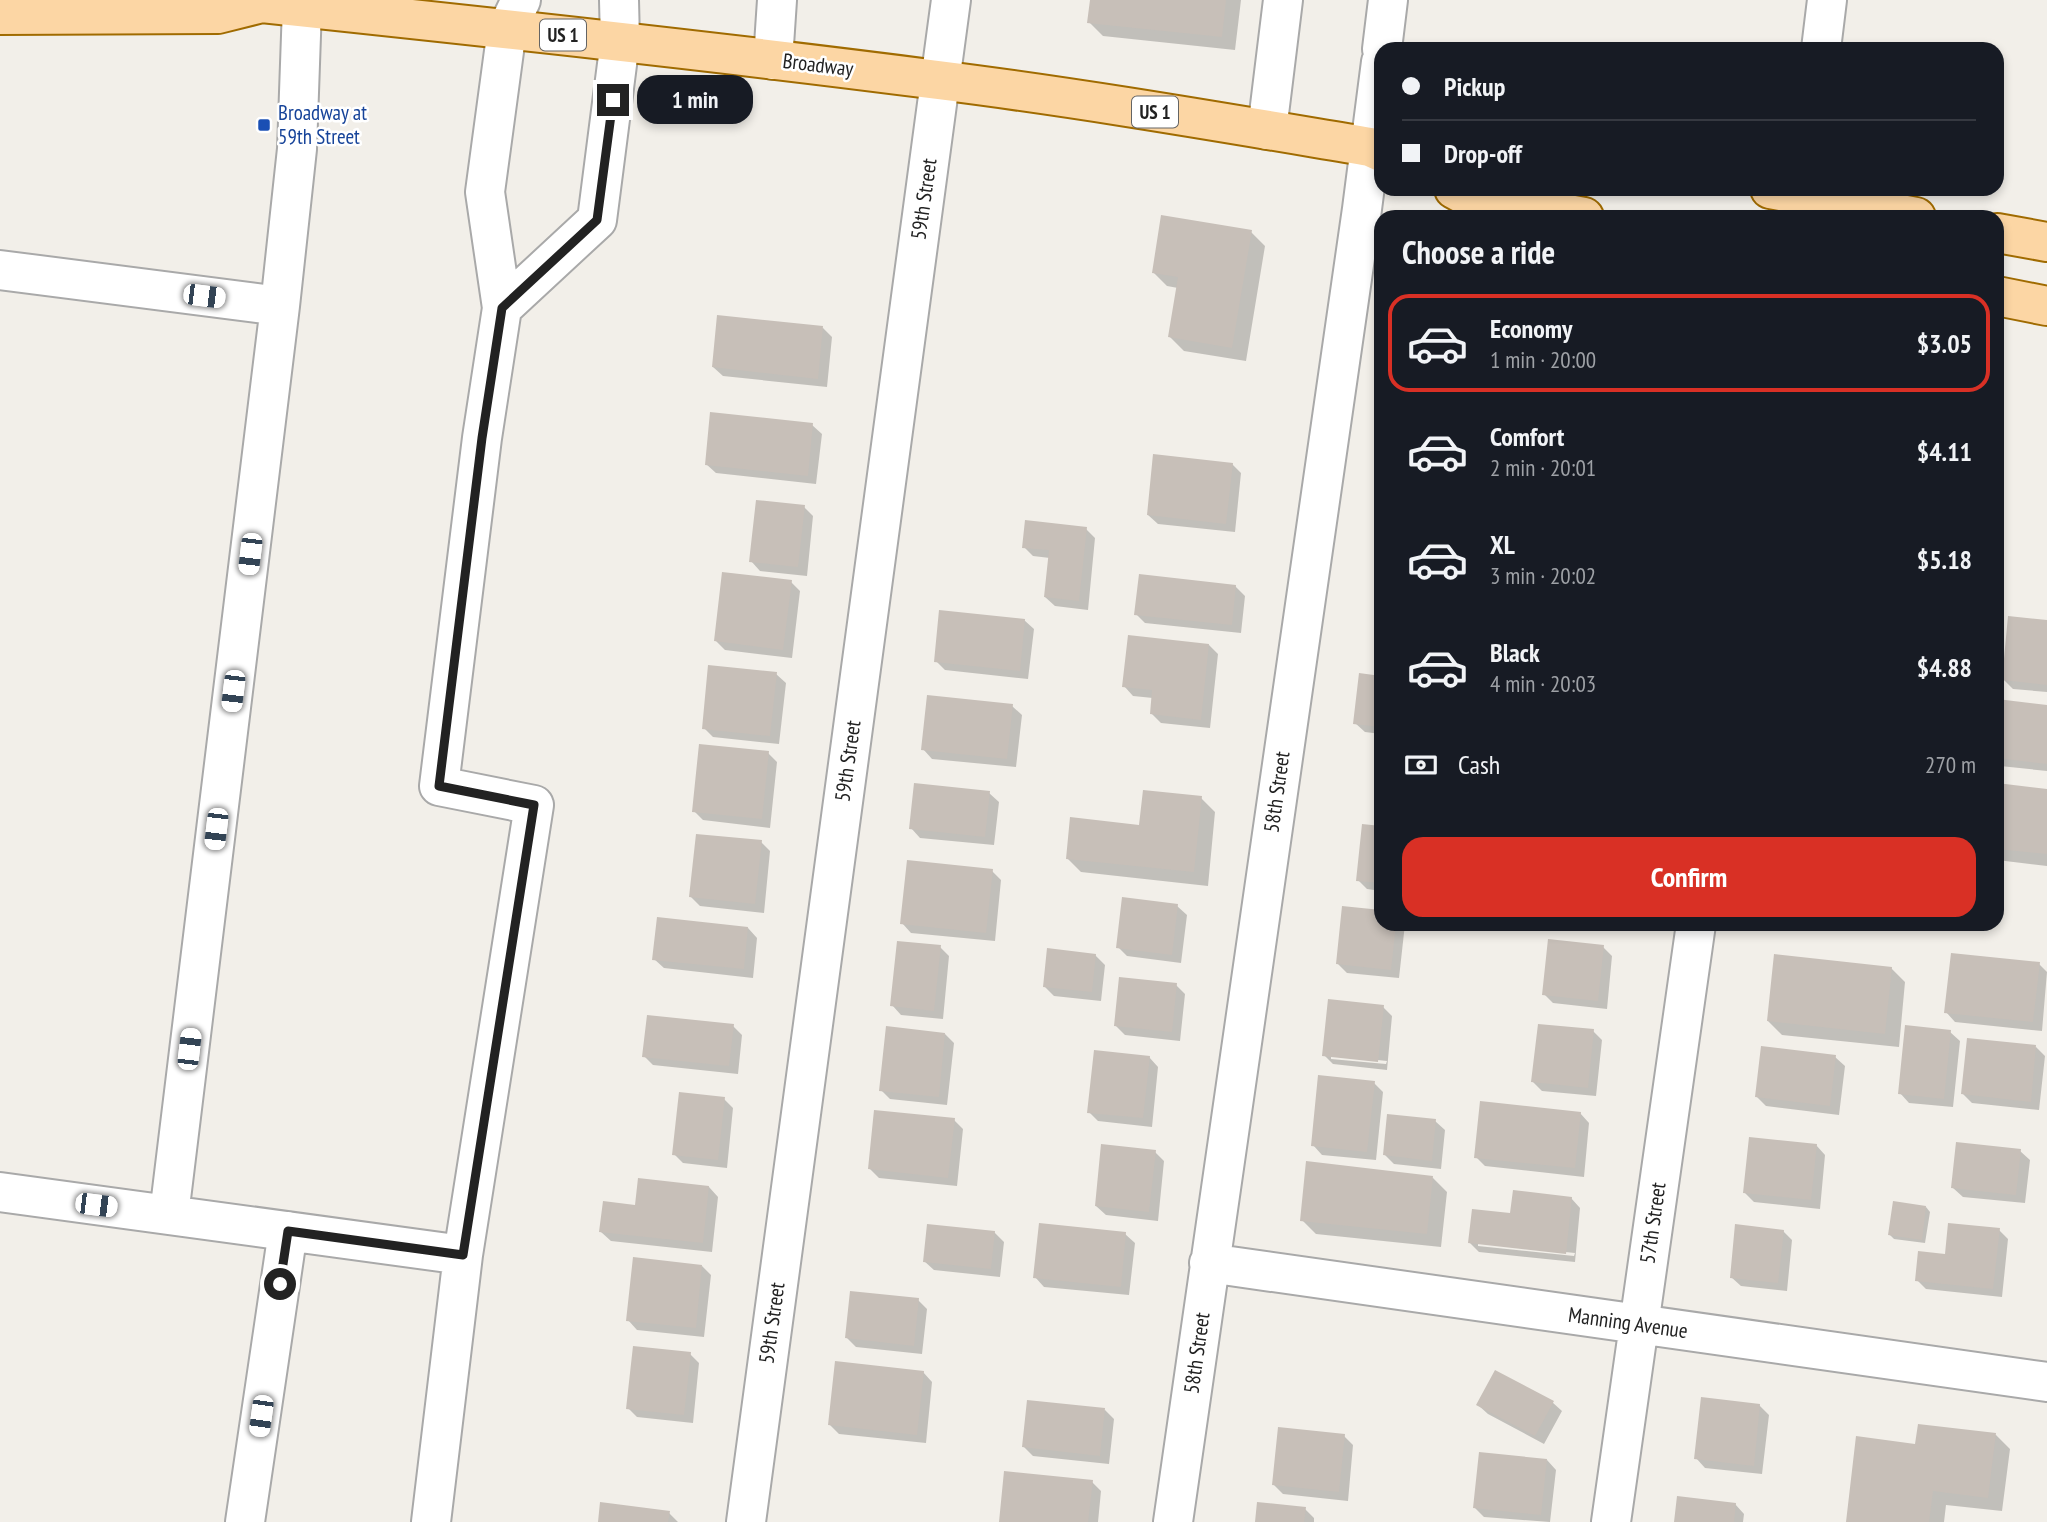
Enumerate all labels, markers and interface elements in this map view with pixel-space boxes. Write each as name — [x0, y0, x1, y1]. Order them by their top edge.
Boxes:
road number: US 1 — [540, 20, 586, 50]
street label: Broadway — [781, 47, 855, 82]
text: Pickup — [1444, 70, 1505, 103]
callout: 1 min — [638, 76, 753, 124]
route end — [597, 84, 629, 116]
text: 1 min — [672, 85, 718, 114]
road number: US 1 — [1132, 96, 1178, 128]
place label: Broadway at 59th Street — [278, 99, 367, 150]
marker: Broadway at 59th Street — [256, 117, 272, 133]
text: Drop-off — [1444, 137, 1522, 170]
street label: 59th Street — [904, 156, 943, 241]
text: Choose a ride — [1402, 231, 1555, 273]
car — [182, 283, 227, 309]
icon: car — [1406, 312, 1469, 375]
text: Economy — [1490, 312, 1572, 345]
text: $3.05 — [1917, 327, 1972, 360]
text: 1 min · 20:00 — [1490, 345, 1596, 374]
icon: car — [1406, 420, 1469, 483]
text: Comfort — [1490, 420, 1564, 453]
text: $4.11 — [1917, 435, 1972, 468]
text: 2 min · 20:01 — [1490, 453, 1596, 482]
icon: car — [1406, 528, 1469, 591]
text: XL — [1490, 528, 1515, 561]
car — [238, 532, 263, 576]
text: $5.18 — [1917, 543, 1972, 576]
text: 3 min · 20:02 — [1490, 561, 1596, 590]
icon: car — [1406, 636, 1469, 699]
text: Black — [1490, 636, 1540, 669]
text: $4.88 — [1917, 651, 1972, 684]
car — [221, 669, 246, 713]
text: 4 min · 20:03 — [1490, 669, 1596, 698]
street label: 59th Street — [828, 718, 867, 803]
icon: cash — [1402, 746, 1440, 784]
text: Cash — [1458, 748, 1500, 781]
street label: 58th Street — [1257, 749, 1296, 834]
text: 270 m — [1925, 750, 1976, 779]
car — [204, 807, 229, 851]
button: Confirm — [1402, 837, 1976, 917]
car — [177, 1027, 202, 1071]
street label: 57th Street — [1633, 1180, 1672, 1265]
car — [74, 1192, 119, 1218]
route start — [264, 1268, 296, 1300]
street label: 59th Street — [752, 1280, 791, 1365]
street label: Manning Avenue — [1567, 1301, 1689, 1344]
street label: 58th Street — [1177, 1310, 1216, 1395]
car — [248, 1394, 275, 1438]

